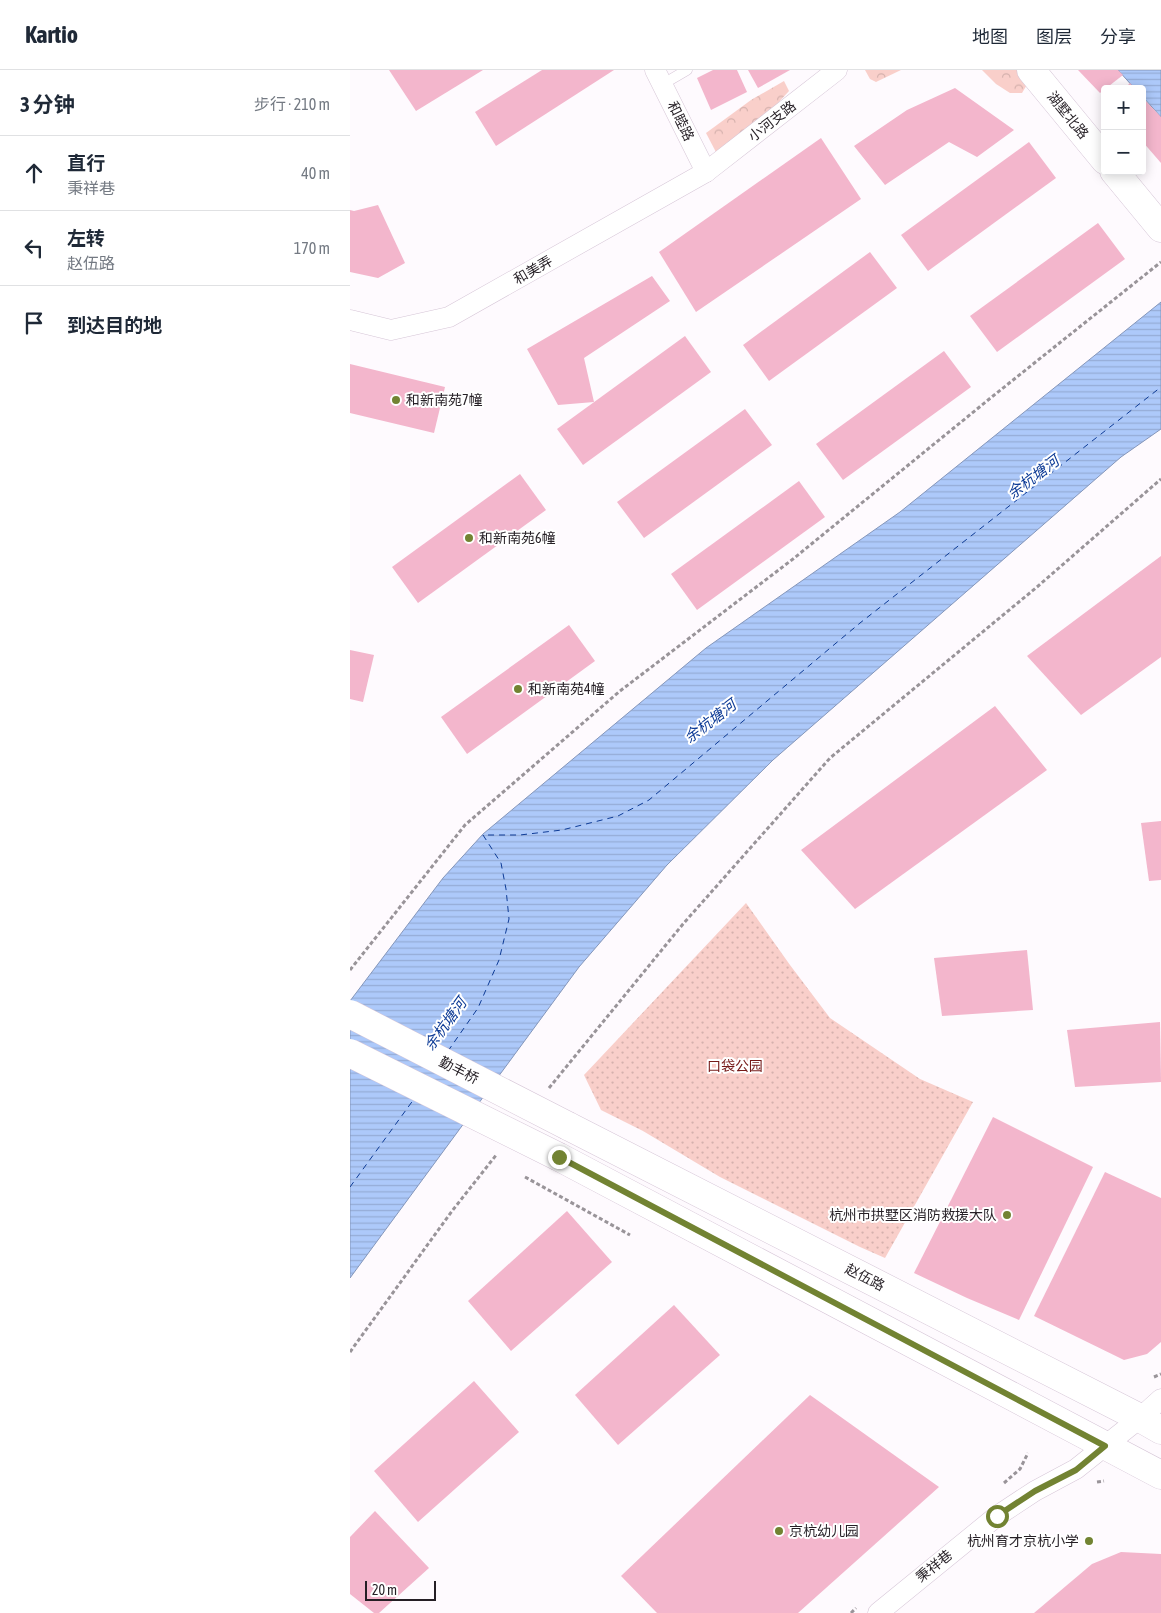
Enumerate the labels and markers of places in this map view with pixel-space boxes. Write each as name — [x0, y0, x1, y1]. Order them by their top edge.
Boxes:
place label: 和新南苑7幢 — [406, 392, 483, 408]
marker: 和新南苑7幢 — [390, 394, 402, 406]
place label: 和新南苑6幢 — [479, 530, 556, 546]
marker: 和新南苑6幢 — [463, 532, 475, 544]
place label: 和新南苑4幢 — [528, 681, 605, 697]
marker: 和新南苑4幢 — [512, 683, 524, 695]
place label: 杭州市拱墅区消防救援大队 — [829, 1207, 997, 1223]
marker: 杭州市拱墅区消防救援大队 — [1001, 1209, 1013, 1221]
place label: 京杭幼儿园 — [789, 1523, 859, 1539]
marker: 京杭幼儿园 — [773, 1525, 785, 1537]
place label: 杭州育才京杭小学 — [967, 1533, 1079, 1549]
marker: 杭州育才京杭小学 — [1083, 1535, 1095, 1547]

